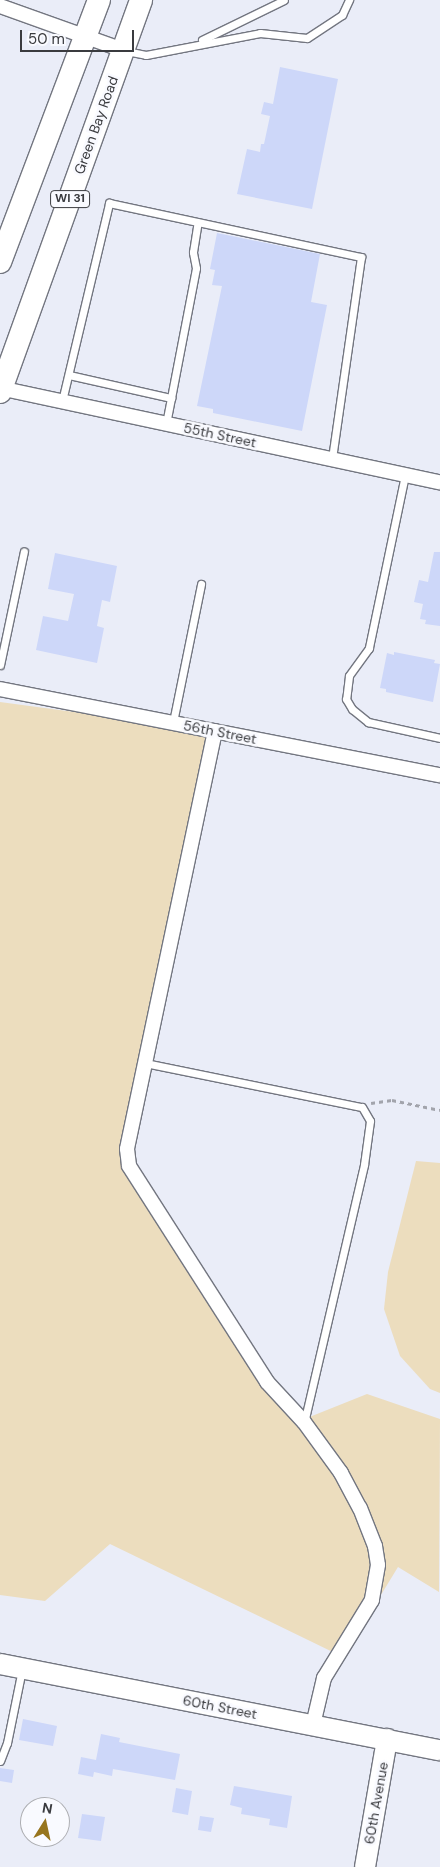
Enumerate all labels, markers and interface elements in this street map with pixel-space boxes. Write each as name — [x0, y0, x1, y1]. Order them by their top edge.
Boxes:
scale bar — [22, 20, 136, 52]
text: 50 m — [28, 29, 65, 49]
street label: Green Bay Road — [70, 74, 122, 176]
road number: WI 31 — [50, 190, 90, 208]
street label: 55th Street — [182, 419, 258, 451]
street label: 56th Street — [182, 717, 258, 747]
street label: 60th Street — [181, 1692, 259, 1722]
street label: 60th Avenue — [361, 1761, 391, 1845]
north arrow — [20, 1797, 70, 1847]
text: N — [41, 1798, 54, 1818]

